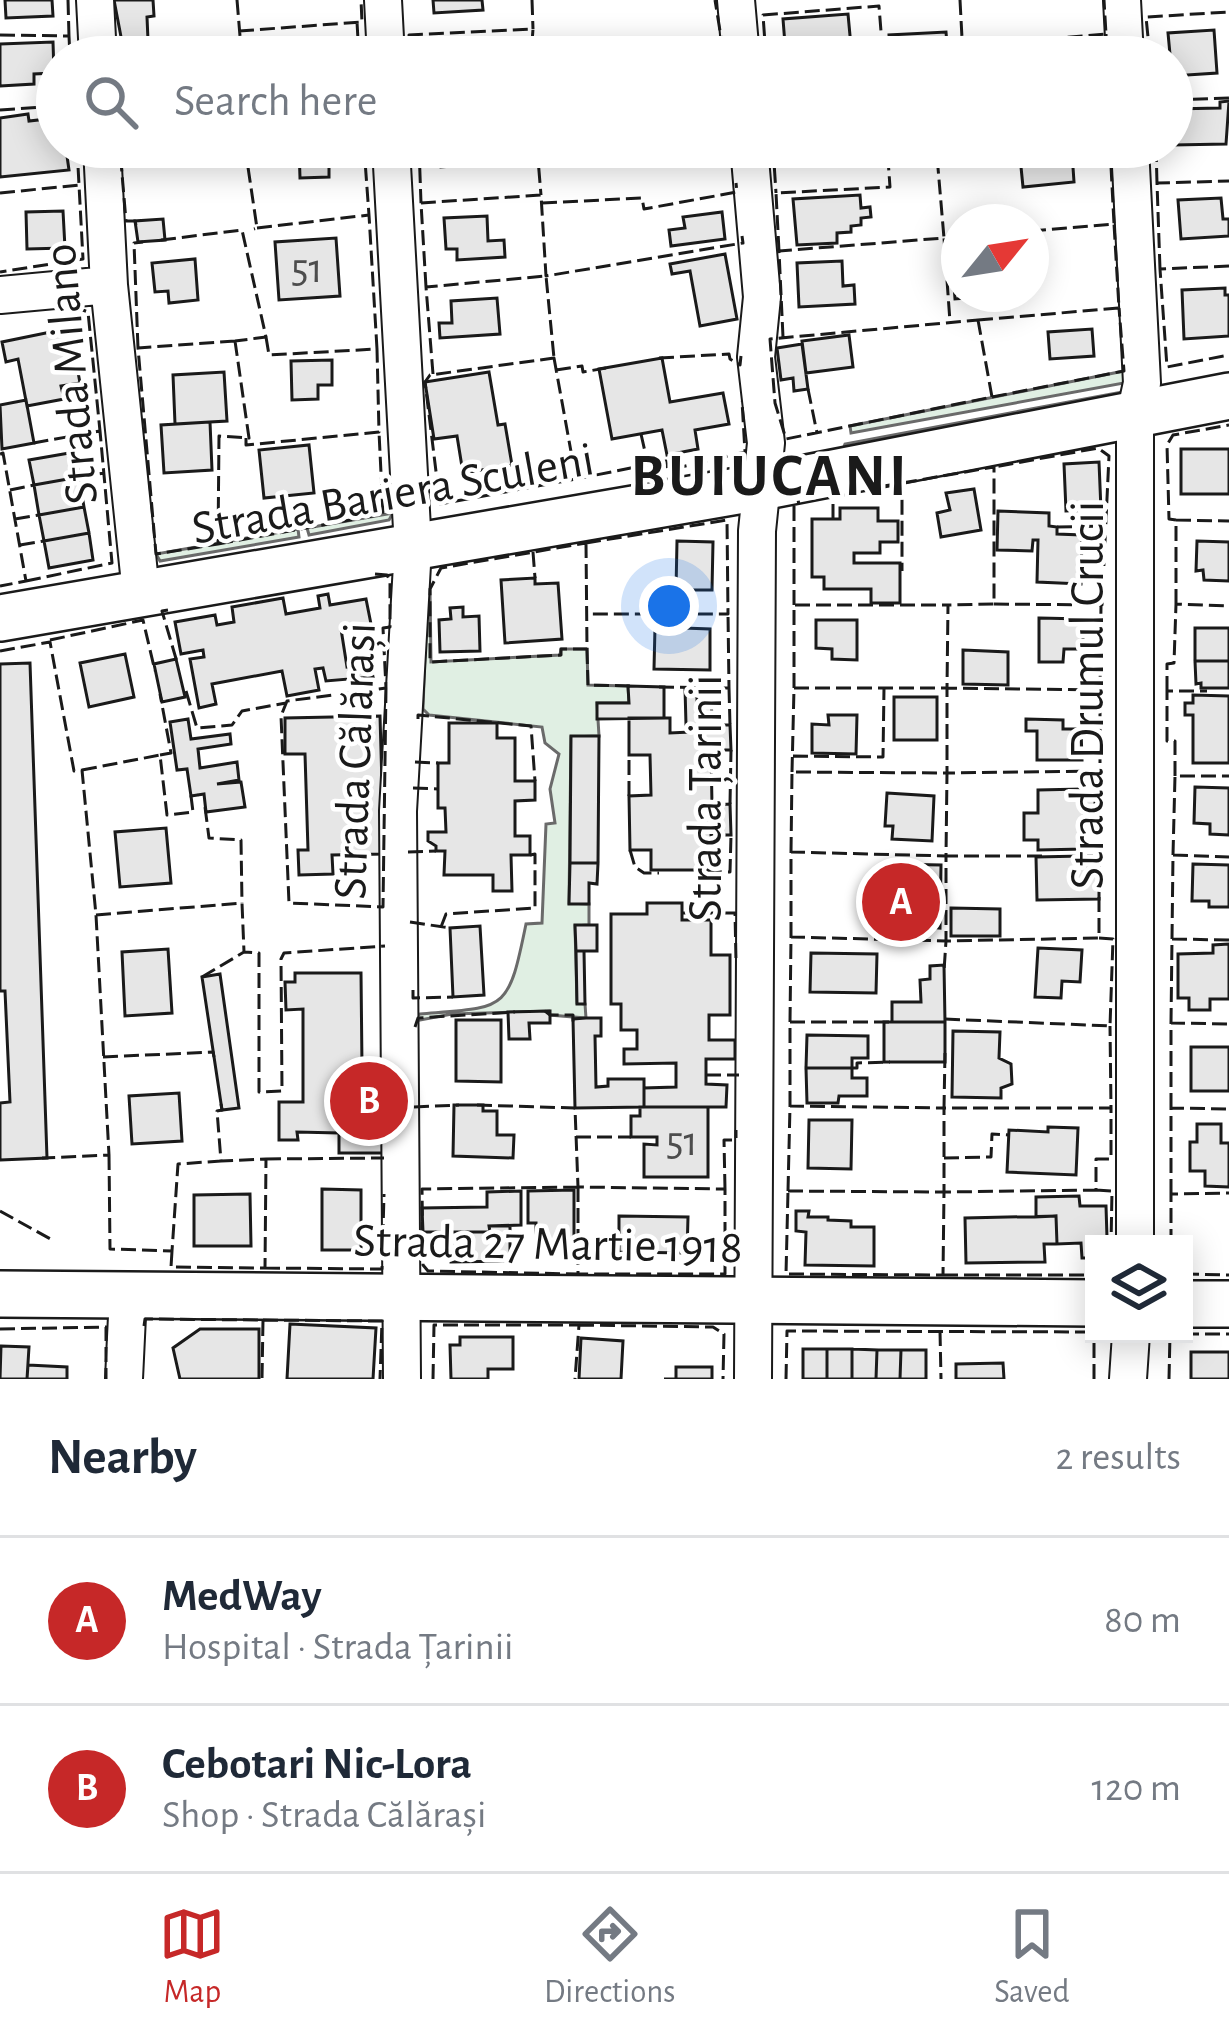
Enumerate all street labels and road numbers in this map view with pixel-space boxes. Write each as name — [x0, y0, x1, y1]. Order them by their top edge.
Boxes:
street label: Strada Milano — [37, 242, 107, 506]
street label: Strada Bariera Sculeni — [188, 436, 598, 554]
street label: Strada Drumul Crucii — [1065, 501, 1113, 889]
street label: Strada Călărași — [327, 622, 387, 901]
street label: Strada Țarinii — [683, 674, 733, 922]
street label: Strada 27 Martie 1918 — [353, 1218, 743, 1272]

